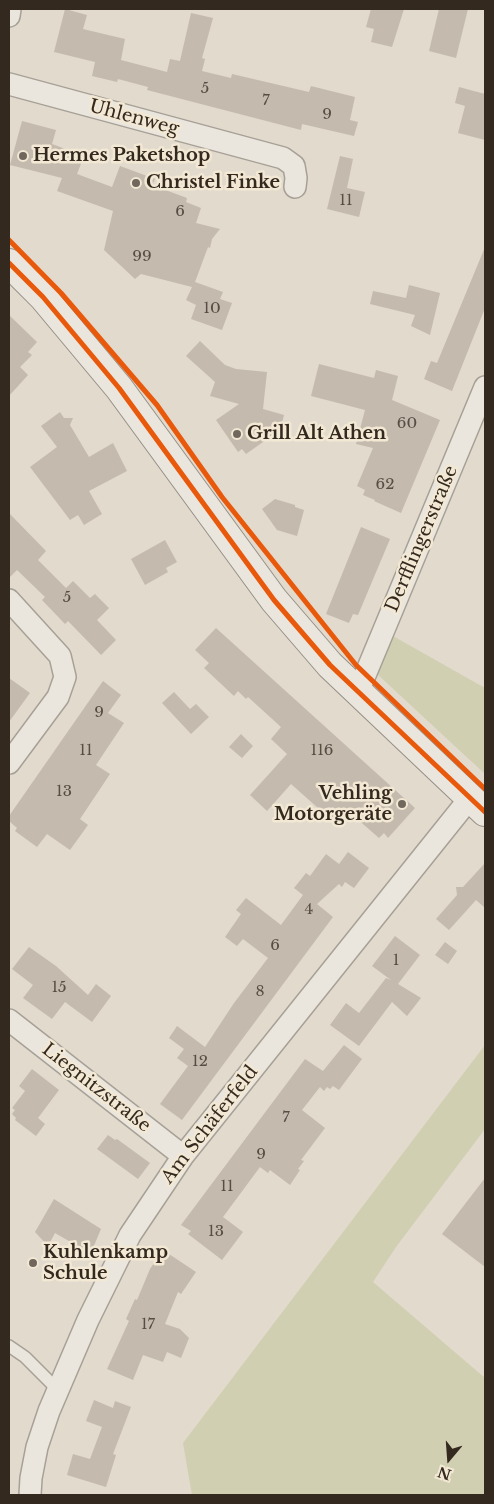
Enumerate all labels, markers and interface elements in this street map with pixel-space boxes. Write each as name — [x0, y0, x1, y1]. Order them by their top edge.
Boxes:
house number: 5 — [201, 80, 209, 98]
house number: 7 — [262, 92, 270, 110]
street label: Uhlenweg — [87, 96, 181, 140]
house number: 9 — [322, 106, 332, 124]
place label: Hermes Paketshop — [33, 145, 210, 167]
marker: Hermes Paketshop — [17, 150, 29, 162]
place label: Christel Finke — [146, 172, 280, 194]
marker: Christel Finke — [130, 177, 142, 189]
house number: 11 — [339, 192, 353, 210]
house number: 6 — [175, 203, 185, 221]
house number: 99 — [132, 248, 152, 266]
house number: 10 — [203, 300, 221, 318]
house number: 60 — [397, 415, 417, 433]
place label: Grill Alt Athen — [247, 423, 386, 445]
marker: Grill Alt Athen — [231, 428, 243, 440]
street label: Derfflingerstraße — [381, 463, 463, 615]
house number: 62 — [376, 476, 394, 494]
house number: 5 — [63, 589, 71, 607]
house number: 9 — [94, 704, 104, 722]
house number: 11 — [79, 742, 93, 760]
house number: 116 — [310, 742, 334, 760]
house number: 13 — [56, 783, 72, 801]
place label: Vehling Motorgeräte — [274, 783, 392, 826]
marker: Vehling Motorgeräte — [396, 798, 408, 810]
house number: 4 — [305, 901, 313, 919]
house number: 6 — [270, 937, 280, 955]
house number: 1 — [393, 952, 399, 970]
house number: 15 — [51, 979, 67, 997]
house number: 8 — [255, 983, 265, 1001]
street label: Liegnitzstraße — [37, 1039, 155, 1137]
house number: 12 — [192, 1053, 208, 1071]
street label: Am Schäferfeld — [157, 1062, 263, 1188]
house number: 7 — [282, 1109, 290, 1127]
house number: 9 — [256, 1146, 266, 1164]
house number: 11 — [220, 1178, 234, 1196]
house number: 13 — [208, 1223, 224, 1241]
place label: Kuhlenkamp Schule — [43, 1242, 168, 1284]
marker: Kuhlenkamp Schule — [27, 1257, 39, 1269]
house number: 17 — [141, 1316, 155, 1334]
north arrow — [424, 1434, 474, 1484]
text: N — [435, 1463, 453, 1484]

